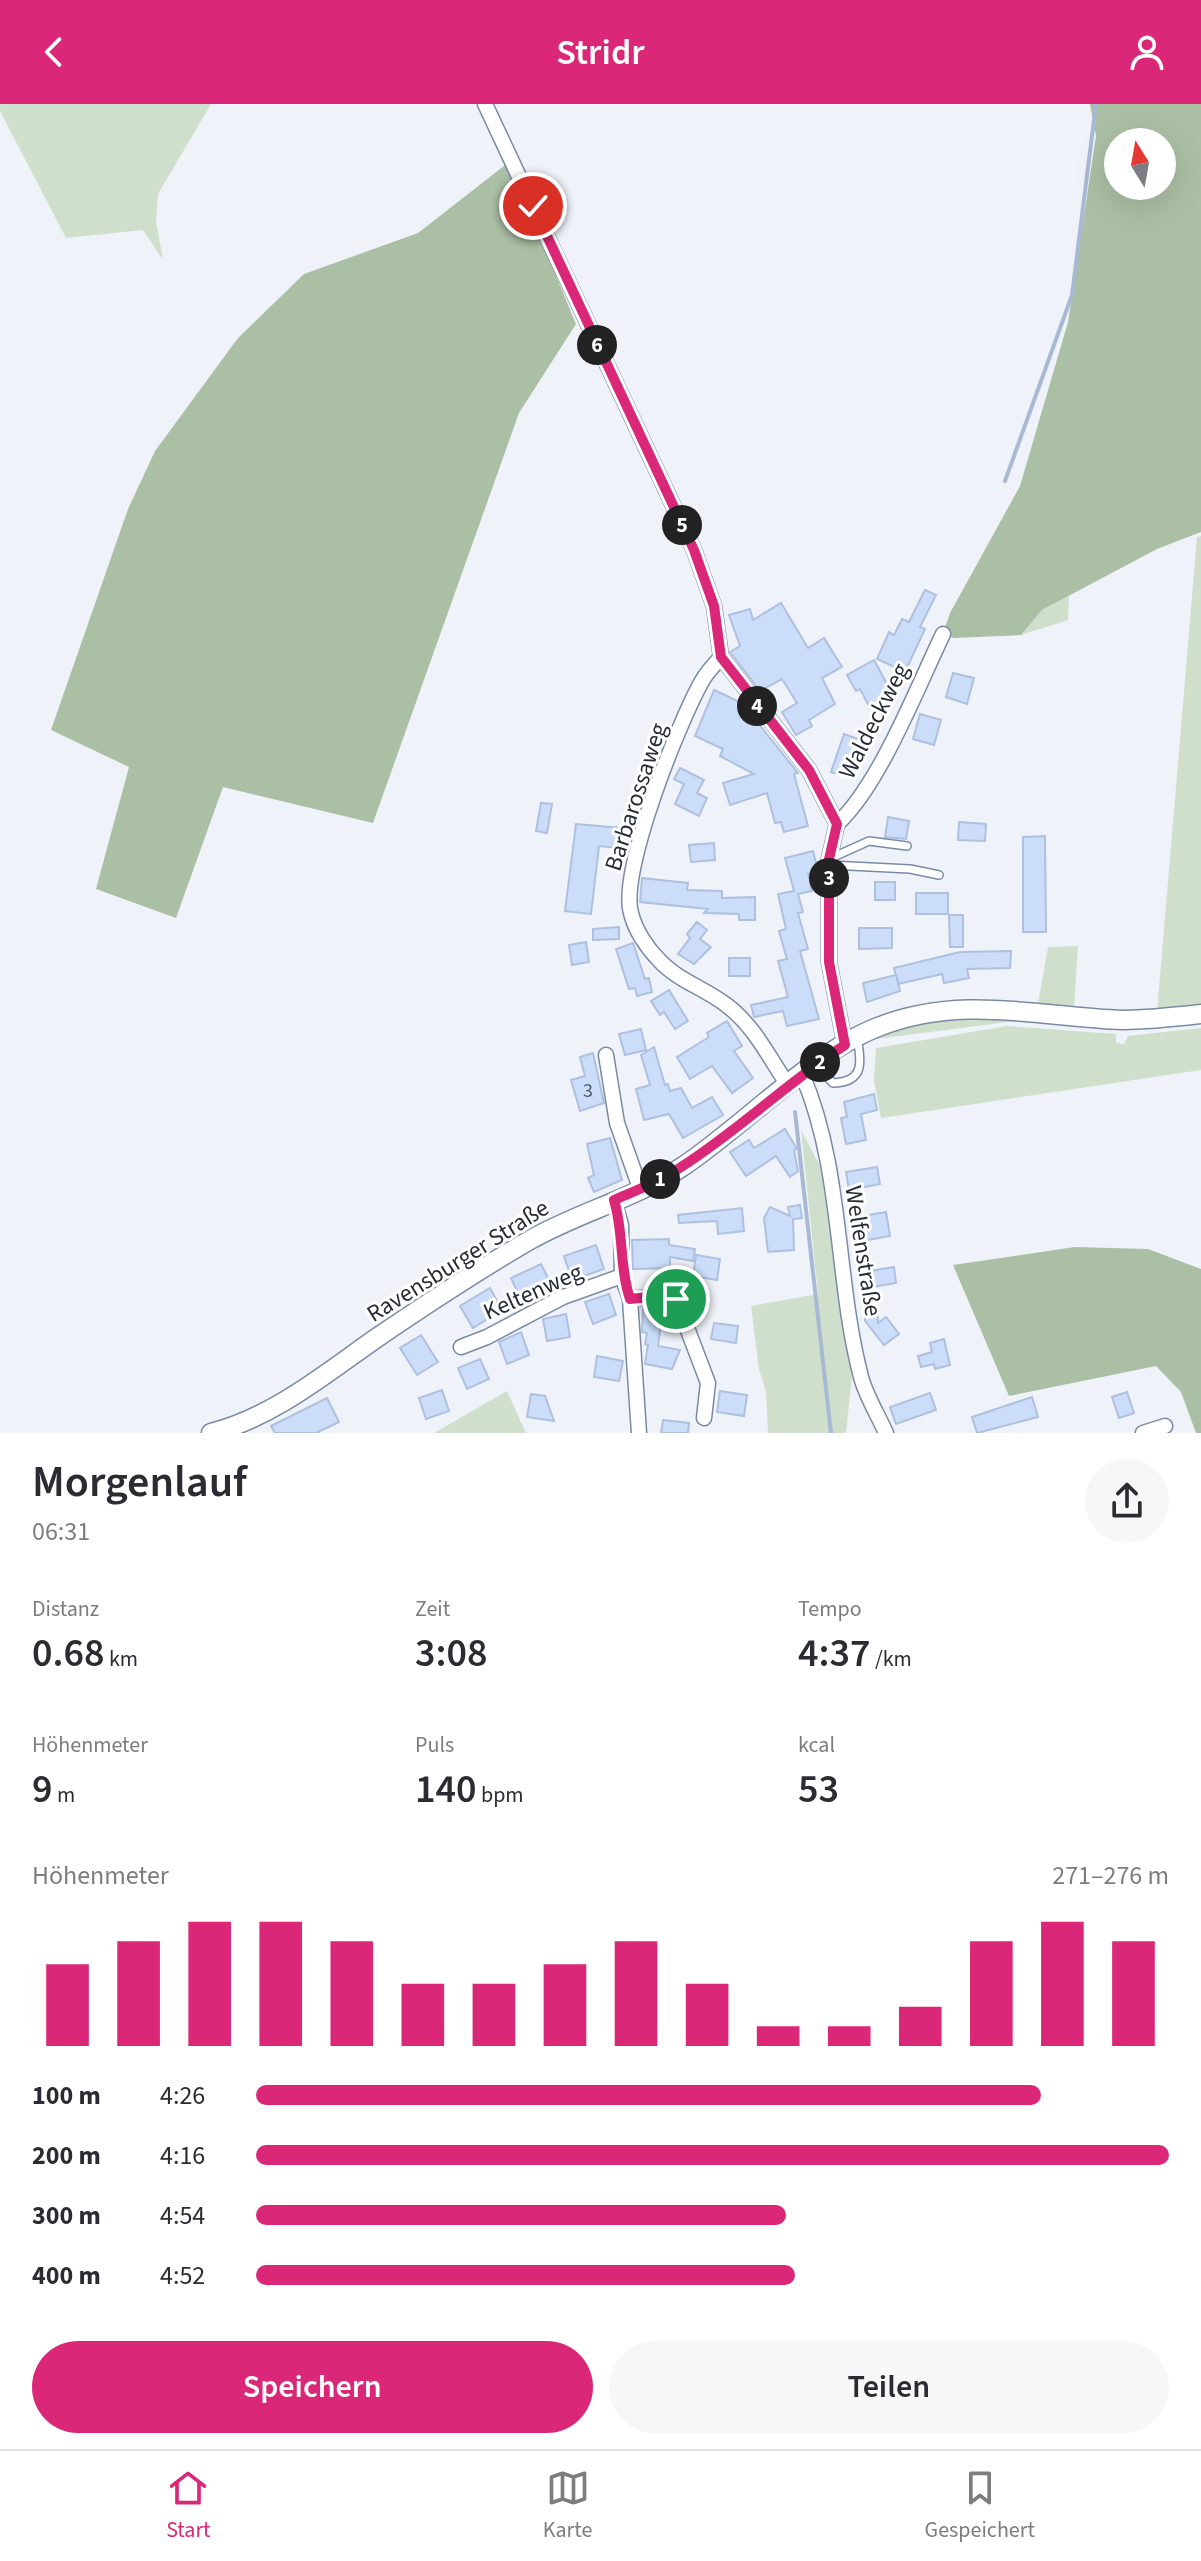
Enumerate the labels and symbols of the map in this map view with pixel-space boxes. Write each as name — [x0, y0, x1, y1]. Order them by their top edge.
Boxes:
north arrow — [1104, 128, 1176, 200]
pin — [499, 172, 567, 240]
pin: 6 — [577, 325, 617, 365]
pin: 5 — [662, 505, 702, 545]
street label: Waldeckweg — [830, 657, 918, 785]
pin: 4 — [737, 686, 777, 726]
street label: Barbarossaweg — [596, 718, 676, 876]
pin: 3 — [809, 858, 849, 898]
pin: 2 — [800, 1042, 840, 1082]
house number: 3 — [583, 1077, 593, 1105]
pin: 1 — [640, 1159, 680, 1199]
street label: Welfenstraße — [835, 1183, 891, 1319]
street label: Ravensburger Straße — [360, 1191, 556, 1331]
street label: Keltenweg — [478, 1255, 588, 1329]
pin — [642, 1265, 710, 1333]

